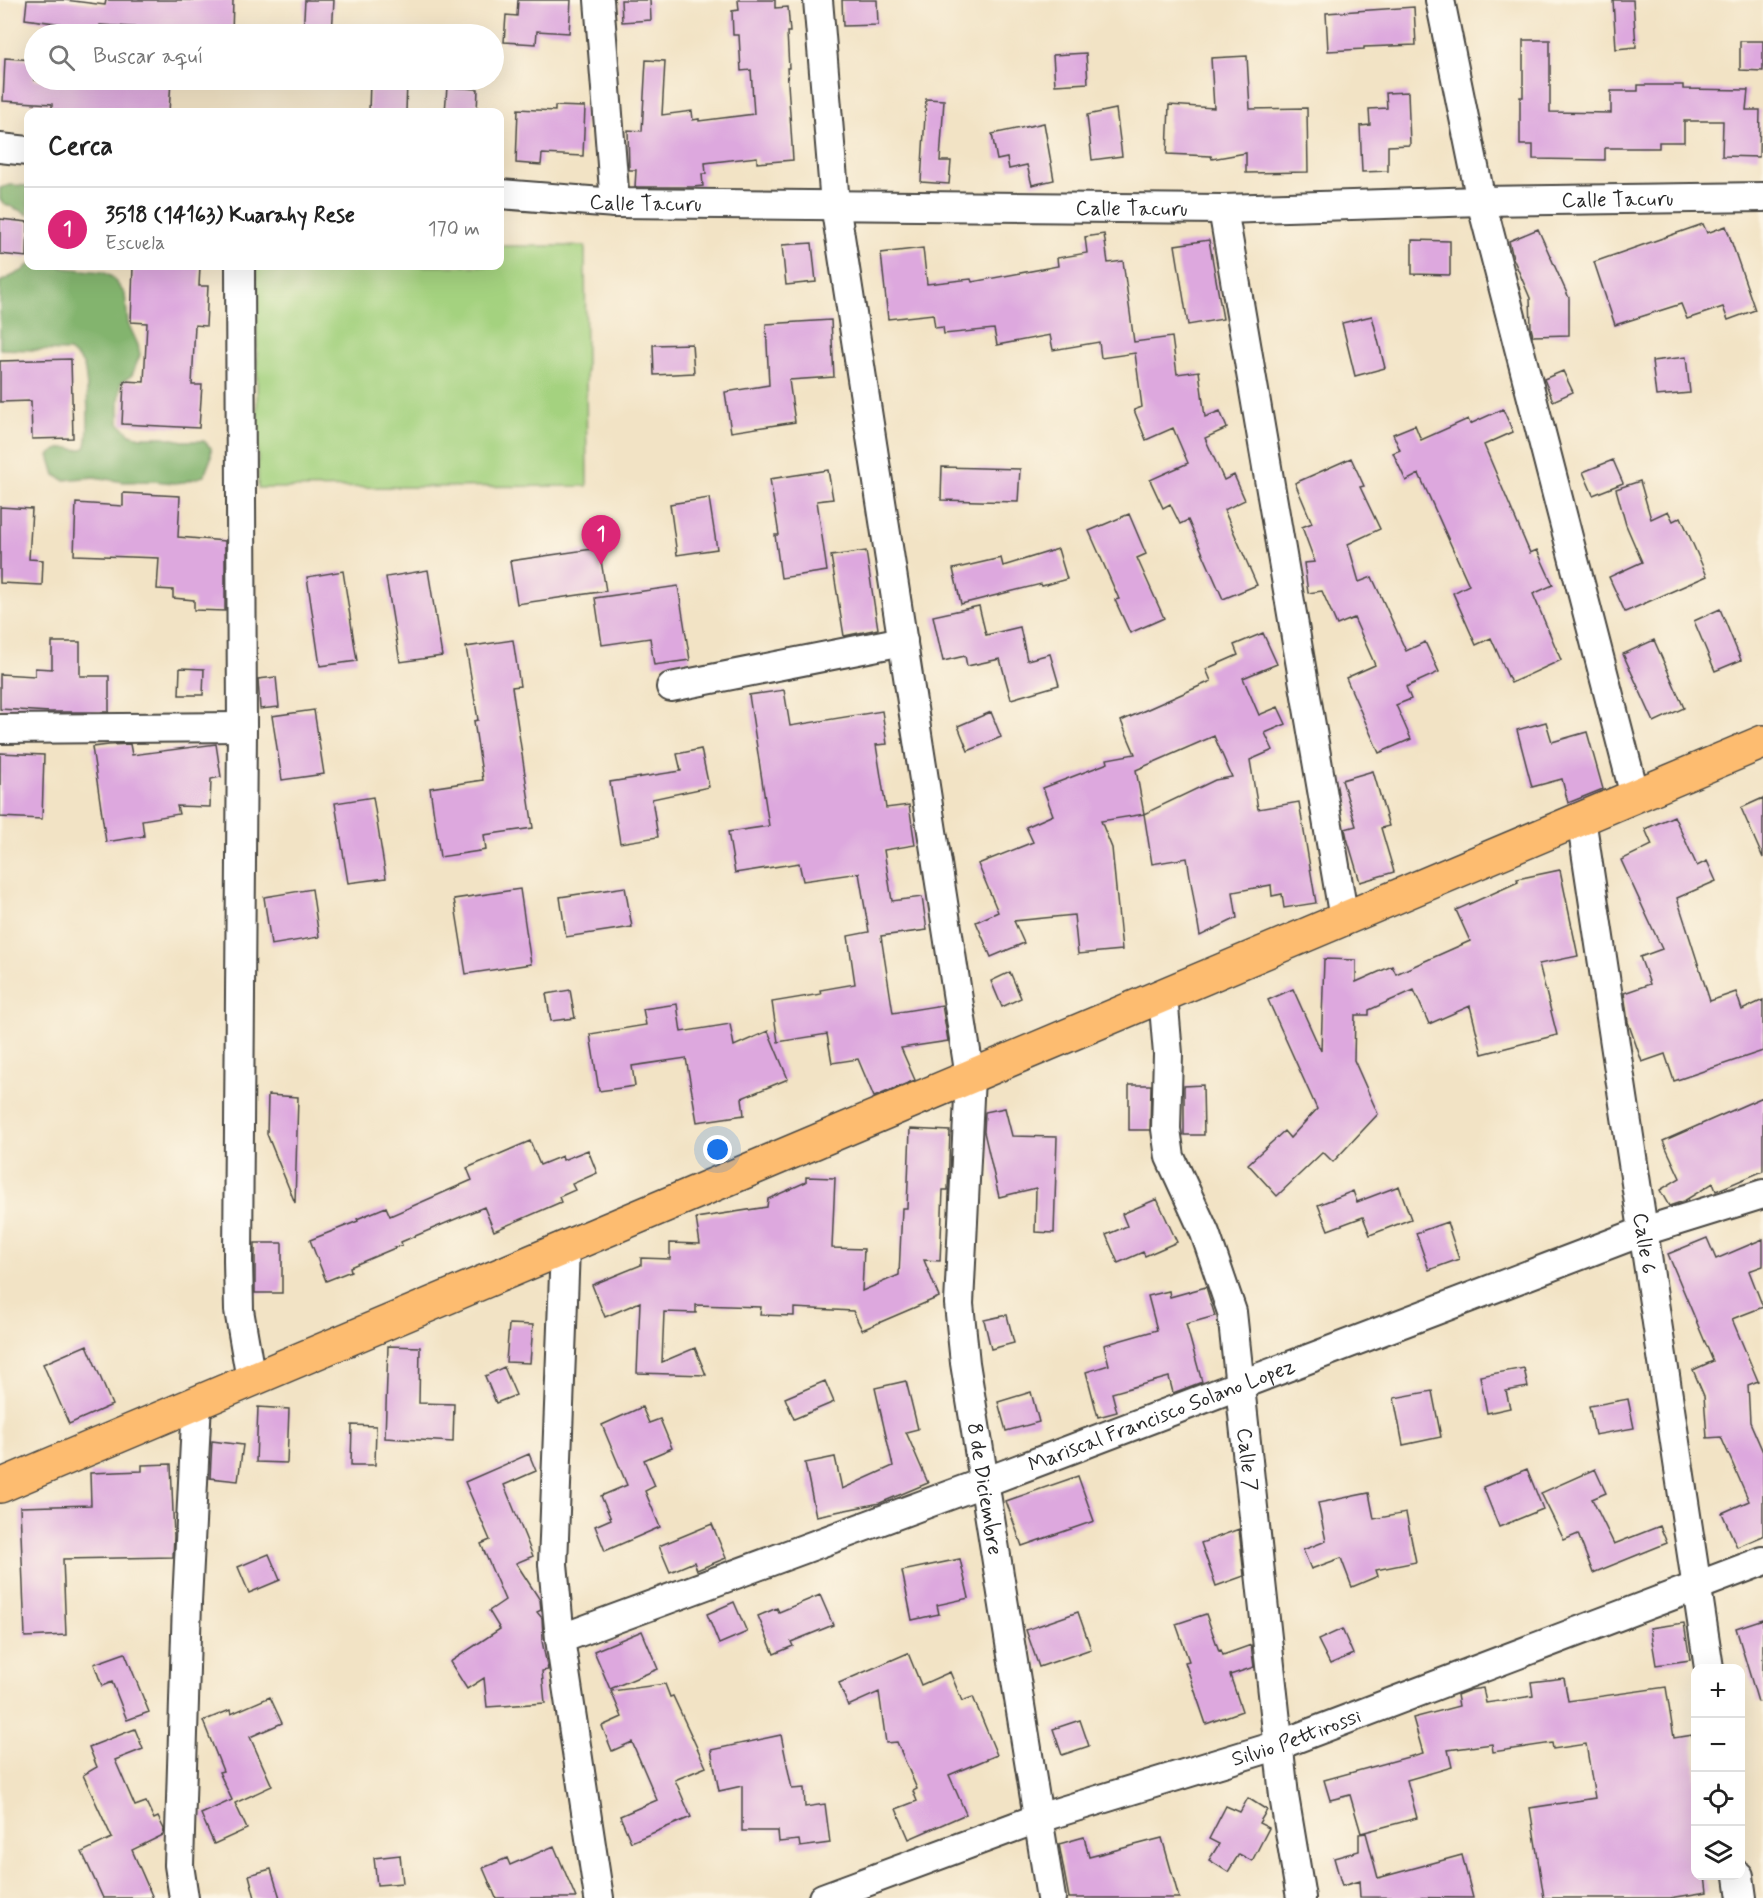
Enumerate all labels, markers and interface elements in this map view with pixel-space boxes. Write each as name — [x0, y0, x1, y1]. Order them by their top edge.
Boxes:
search box — [24, 24, 504, 90]
icon: search — [45, 41, 78, 74]
text: Buscar aquí — [93, 43, 204, 71]
text: Cerca — [48, 130, 113, 164]
street label: Calle Tacuru — [1561, 185, 1674, 215]
street label: Calle Tacuru — [588, 188, 702, 219]
street label: Calle Tacuru — [1075, 195, 1188, 224]
text: 3518 (14163) Kuarahy Rese — [105, 202, 355, 230]
text: 1 — [63, 216, 72, 243]
text: 170 m — [428, 216, 480, 243]
text: Escuela — [105, 230, 165, 257]
pin: 1 — [582, 516, 620, 565]
your location — [703, 1135, 732, 1164]
street label: Calle 6 — [1626, 1211, 1662, 1276]
street label: Mariscal Francisco Solano Lopez — [1024, 1352, 1299, 1479]
street label: 8 de Diciembre — [960, 1421, 1009, 1557]
street label: Calle 7 — [1230, 1426, 1264, 1493]
map controls — [1691, 1664, 1745, 1880]
button: + — [1691, 1664, 1745, 1718]
street label: Silvio Pettirossi — [1228, 1702, 1366, 1774]
button: − — [1691, 1718, 1745, 1772]
button: locate — [1691, 1772, 1745, 1826]
button: layers — [1691, 1826, 1745, 1880]

